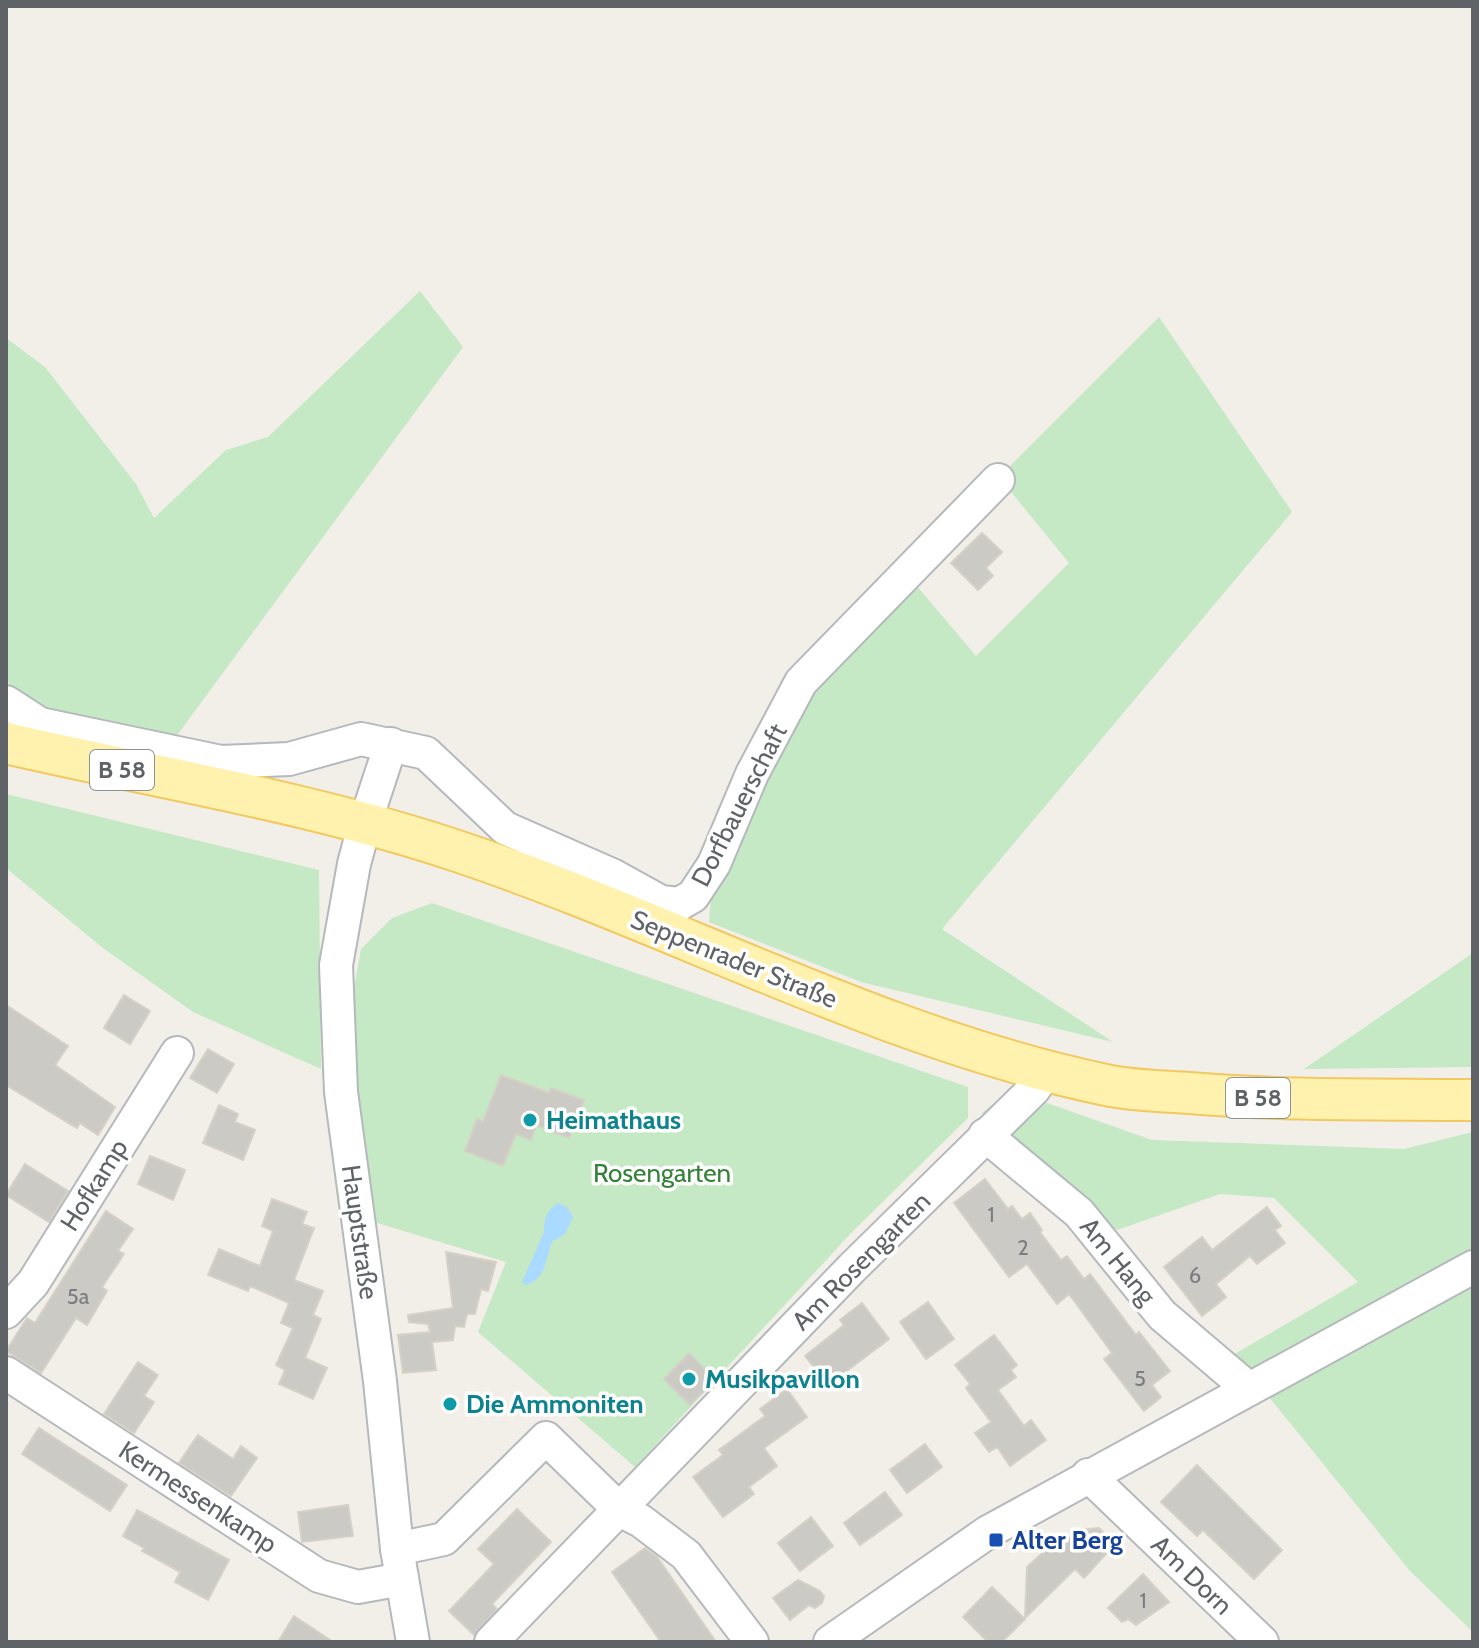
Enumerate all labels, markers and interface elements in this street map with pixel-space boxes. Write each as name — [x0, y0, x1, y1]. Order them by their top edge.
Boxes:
street label: Dorfbauerschaft — [684, 718, 794, 892]
road number: B 58 — [90, 750, 154, 790]
street label: Seppenrader Straße — [626, 903, 842, 1015]
road number: B 58 — [1226, 1078, 1290, 1118]
place label: Heimathaus — [546, 1104, 681, 1136]
marker: Heimathaus — [521, 1111, 539, 1129]
street label: Hofkamp — [53, 1133, 135, 1237]
park label: Rosengarten — [593, 1157, 731, 1189]
street label: Hauptstraße — [335, 1163, 385, 1301]
street label: Am Rosengarten — [785, 1185, 937, 1337]
house number: 1 — [987, 1201, 995, 1228]
street label: Am Hang — [1073, 1211, 1163, 1312]
house number: 2 — [1017, 1234, 1029, 1261]
house number: 6 — [1189, 1262, 1201, 1289]
house number: 5a — [67, 1283, 90, 1310]
place label: Musikpavillon — [705, 1363, 860, 1395]
house number: 5 — [1134, 1365, 1146, 1392]
marker: Musikpavillon — [680, 1370, 698, 1388]
place label: Die Ammoniten — [466, 1388, 644, 1420]
marker: Die Ammoniten — [441, 1395, 459, 1413]
street label: Kermessenkamp — [113, 1434, 283, 1560]
place label: Alter Berg — [1012, 1524, 1123, 1556]
street label: Am Dorn — [1145, 1529, 1239, 1621]
marker: Alter Berg — [987, 1531, 1005, 1549]
house number: 1 — [1139, 1587, 1147, 1614]

